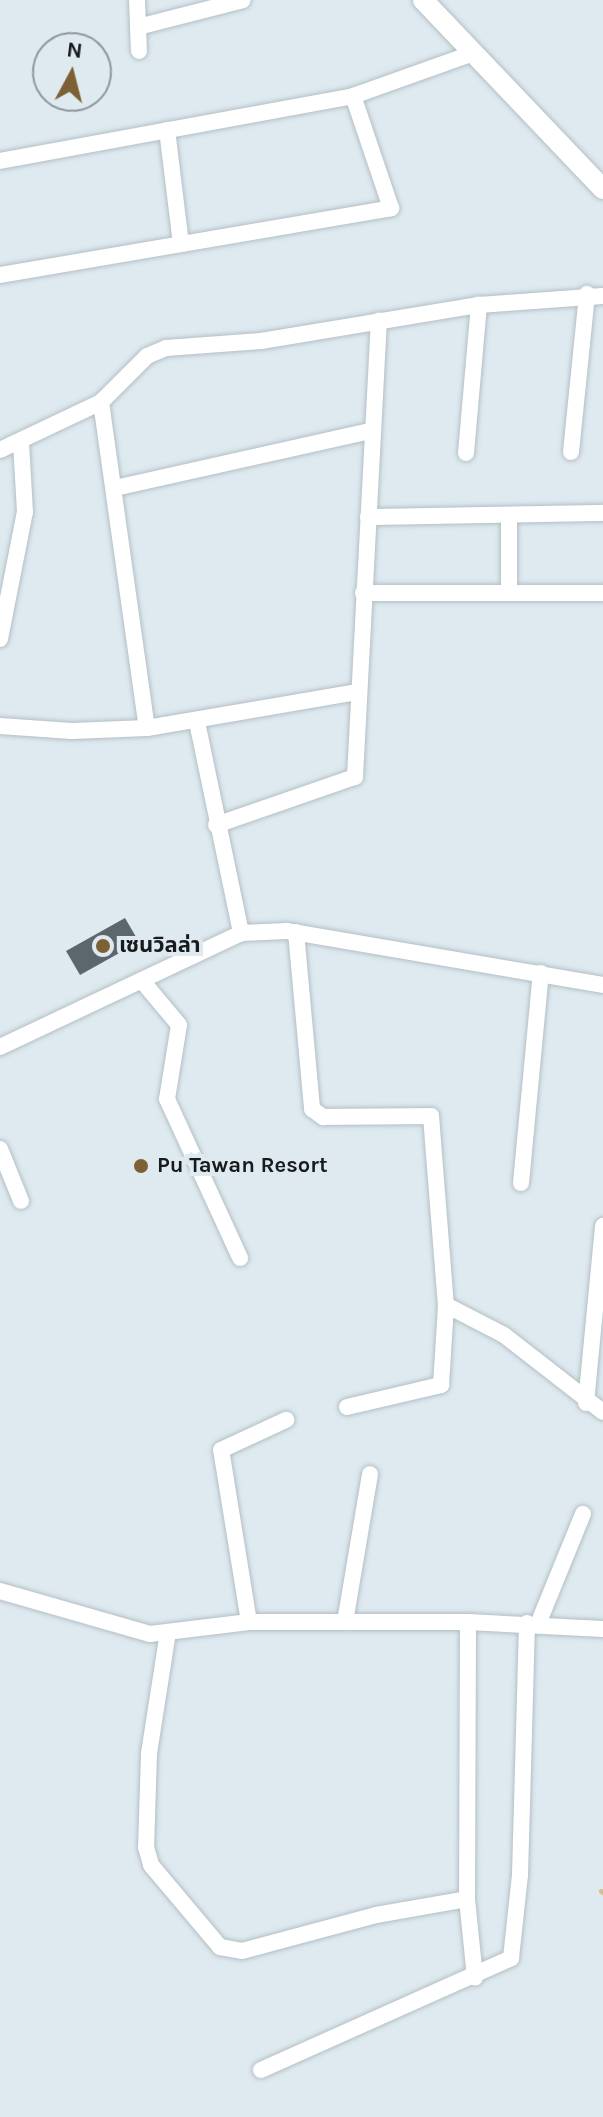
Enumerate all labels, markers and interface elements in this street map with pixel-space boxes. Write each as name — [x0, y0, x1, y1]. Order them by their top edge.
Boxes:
north arrow — [32, 32, 112, 112]
text: N — [65, 36, 84, 64]
place label: เซนวิลล่า — [119, 933, 201, 959]
marker: เซนวิลล่า — [94, 937, 112, 955]
place label: Pu Tawan Resort — [157, 1153, 328, 1179]
marker: Pu Tawan Resort — [132, 1157, 150, 1175]

